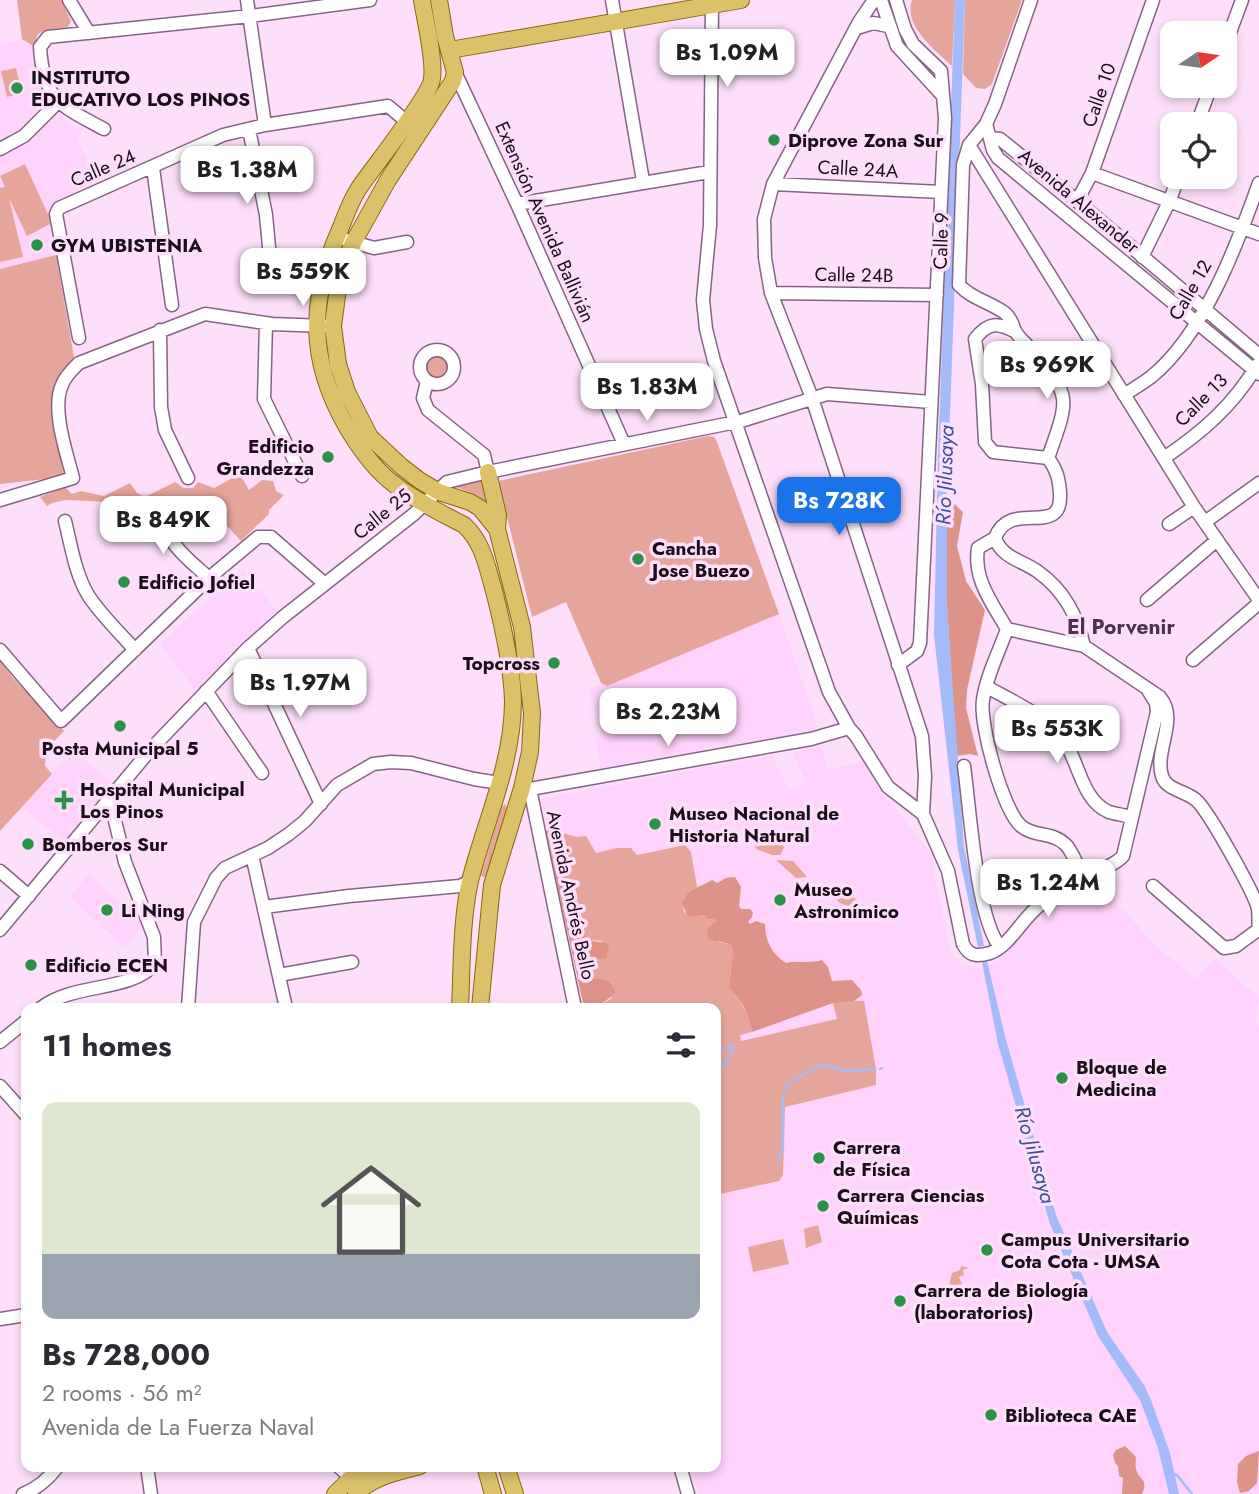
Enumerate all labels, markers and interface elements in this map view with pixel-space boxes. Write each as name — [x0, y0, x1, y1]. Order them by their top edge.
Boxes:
north arrow — [1160, 21, 1237, 98]
map controls — [1160, 21, 1237, 189]
pin: Bs 1.09M — [655, 29, 799, 89]
text: Bs 1.09M — [676, 35, 778, 69]
street label: Calle 10 — [1075, 59, 1123, 131]
place label: INSTITUTO EDUCATIVO LOS PINOS — [31, 64, 250, 113]
marker: INSTITUTO EDUCATIVO LOS PINOS — [9, 80, 25, 96]
button: locate — [1160, 112, 1237, 189]
street label: Extensión Avenida Ballivián — [488, 117, 602, 327]
place label: Diprove Zona Sur — [788, 127, 944, 154]
marker: Diprove Zona Sur — [766, 132, 782, 148]
street label: Calle 24 — [66, 142, 140, 194]
street label: Avenida Alexander — [1013, 142, 1146, 260]
pin: Bs 1.38M — [175, 146, 319, 206]
text: Bs 1.38M — [197, 152, 297, 186]
street label: Calle 24A — [817, 153, 900, 185]
street label: Calle 9 — [927, 212, 955, 270]
place label: GYM UBISTENIA — [51, 232, 202, 259]
marker: GYM UBISTENIA — [29, 237, 45, 253]
pin: Bs 559K — [238, 248, 368, 308]
text: Bs 559K — [256, 254, 350, 288]
street label: Calle 12 — [1162, 255, 1218, 325]
street label: Calle 24B — [814, 261, 894, 289]
pin: Bs 969K — [982, 342, 1112, 401]
text: Bs 969K — [1000, 347, 1094, 381]
pin: Bs 1.83M — [575, 364, 719, 423]
street label: Calle 13 — [1168, 367, 1234, 433]
text: Bs 1.83M — [597, 369, 697, 403]
water label: Río Jilusaya — [928, 424, 962, 526]
place label: Edificio Grandezza — [217, 433, 314, 482]
marker: Edificio Grandezza — [320, 449, 336, 465]
pin: Bs 728K — [774, 477, 904, 537]
street label: Calle 25 — [347, 482, 417, 546]
text: Bs 728K — [793, 483, 885, 517]
pin: Bs 849K — [98, 496, 228, 556]
text: Bs 849K — [116, 502, 210, 536]
place label: Cancha Jose Buezo — [648, 535, 750, 584]
marker: Cancha Jose Buezo — [630, 551, 646, 567]
place label: Edificio Jofiel — [138, 569, 255, 596]
marker: Edificio Jofiel — [116, 574, 132, 590]
district label: El Porvenir — [1067, 612, 1175, 642]
place label: Topcross — [463, 650, 540, 677]
marker: Topcross — [546, 655, 562, 671]
pin: Bs 1.97M — [228, 660, 372, 719]
text: Bs 1.97M — [250, 665, 350, 699]
pin: Bs 2.23M — [596, 688, 740, 748]
text: Bs 2.23M — [615, 694, 721, 728]
pin: Bs 553K — [992, 706, 1122, 765]
text: Bs 553K — [1011, 711, 1103, 745]
marker: Posta Municipal 5 — [112, 718, 128, 734]
place label: Posta Municipal 5 — [42, 735, 198, 762]
place label: Hospital Municipal Los Pinos — [80, 776, 245, 825]
marker: Hospital Municipal Los Pinos — [54, 790, 74, 810]
place label: Museo Nacional de Historia Natural — [669, 800, 839, 849]
street label: Avenida Andrés Bello — [540, 808, 602, 982]
marker: Museo Nacional de Historia Natural — [647, 816, 663, 832]
place label: Bomberos Sur — [42, 831, 168, 858]
marker: Bomberos Sur — [20, 836, 36, 852]
pin: Bs 1.24M — [976, 860, 1120, 919]
text: Bs 1.24M — [996, 865, 1100, 899]
place label: Museo Astronímico — [793, 876, 899, 925]
marker: Museo Astronímico — [772, 892, 788, 908]
place label: Li Ning — [121, 897, 185, 924]
marker: Li Ning — [99, 902, 115, 918]
place label: Edificio ECEN — [45, 952, 168, 979]
marker: Edificio ECEN — [23, 957, 39, 973]
text: 11 homes — [42, 1024, 172, 1067]
icon: filters — [662, 1026, 700, 1064]
place label: Bloque de Medicina — [1076, 1054, 1167, 1103]
marker: Bloque de Medicina — [1054, 1070, 1070, 1086]
water label: Río Jilusaya — [1007, 1103, 1063, 1208]
place label: Carrera de Física — [833, 1134, 911, 1183]
icon: home — [308, 1147, 434, 1273]
marker: Carrera de Física — [811, 1150, 827, 1166]
place label: Carrera Ciencias Químicas — [837, 1182, 985, 1231]
marker: Carrera Ciencias Químicas — [815, 1198, 831, 1214]
place label: Campus Universitario Cota Cota - UMSA — [1001, 1226, 1190, 1275]
marker: Campus Universitario Cota Cota - UMSA — [979, 1242, 995, 1258]
place label: Carrera de Biología (laboratorios) — [914, 1277, 1088, 1326]
marker: Carrera de Biología (laboratorios) — [892, 1293, 908, 1309]
text: Bs 728,000 — [42, 1333, 210, 1376]
text: 2 rooms · 56 m² — [42, 1376, 202, 1410]
place label: Biblioteca CAE — [1005, 1402, 1137, 1429]
marker: Biblioteca CAE — [983, 1407, 999, 1423]
text: Avenida de La Fuerza Naval — [42, 1410, 314, 1444]

